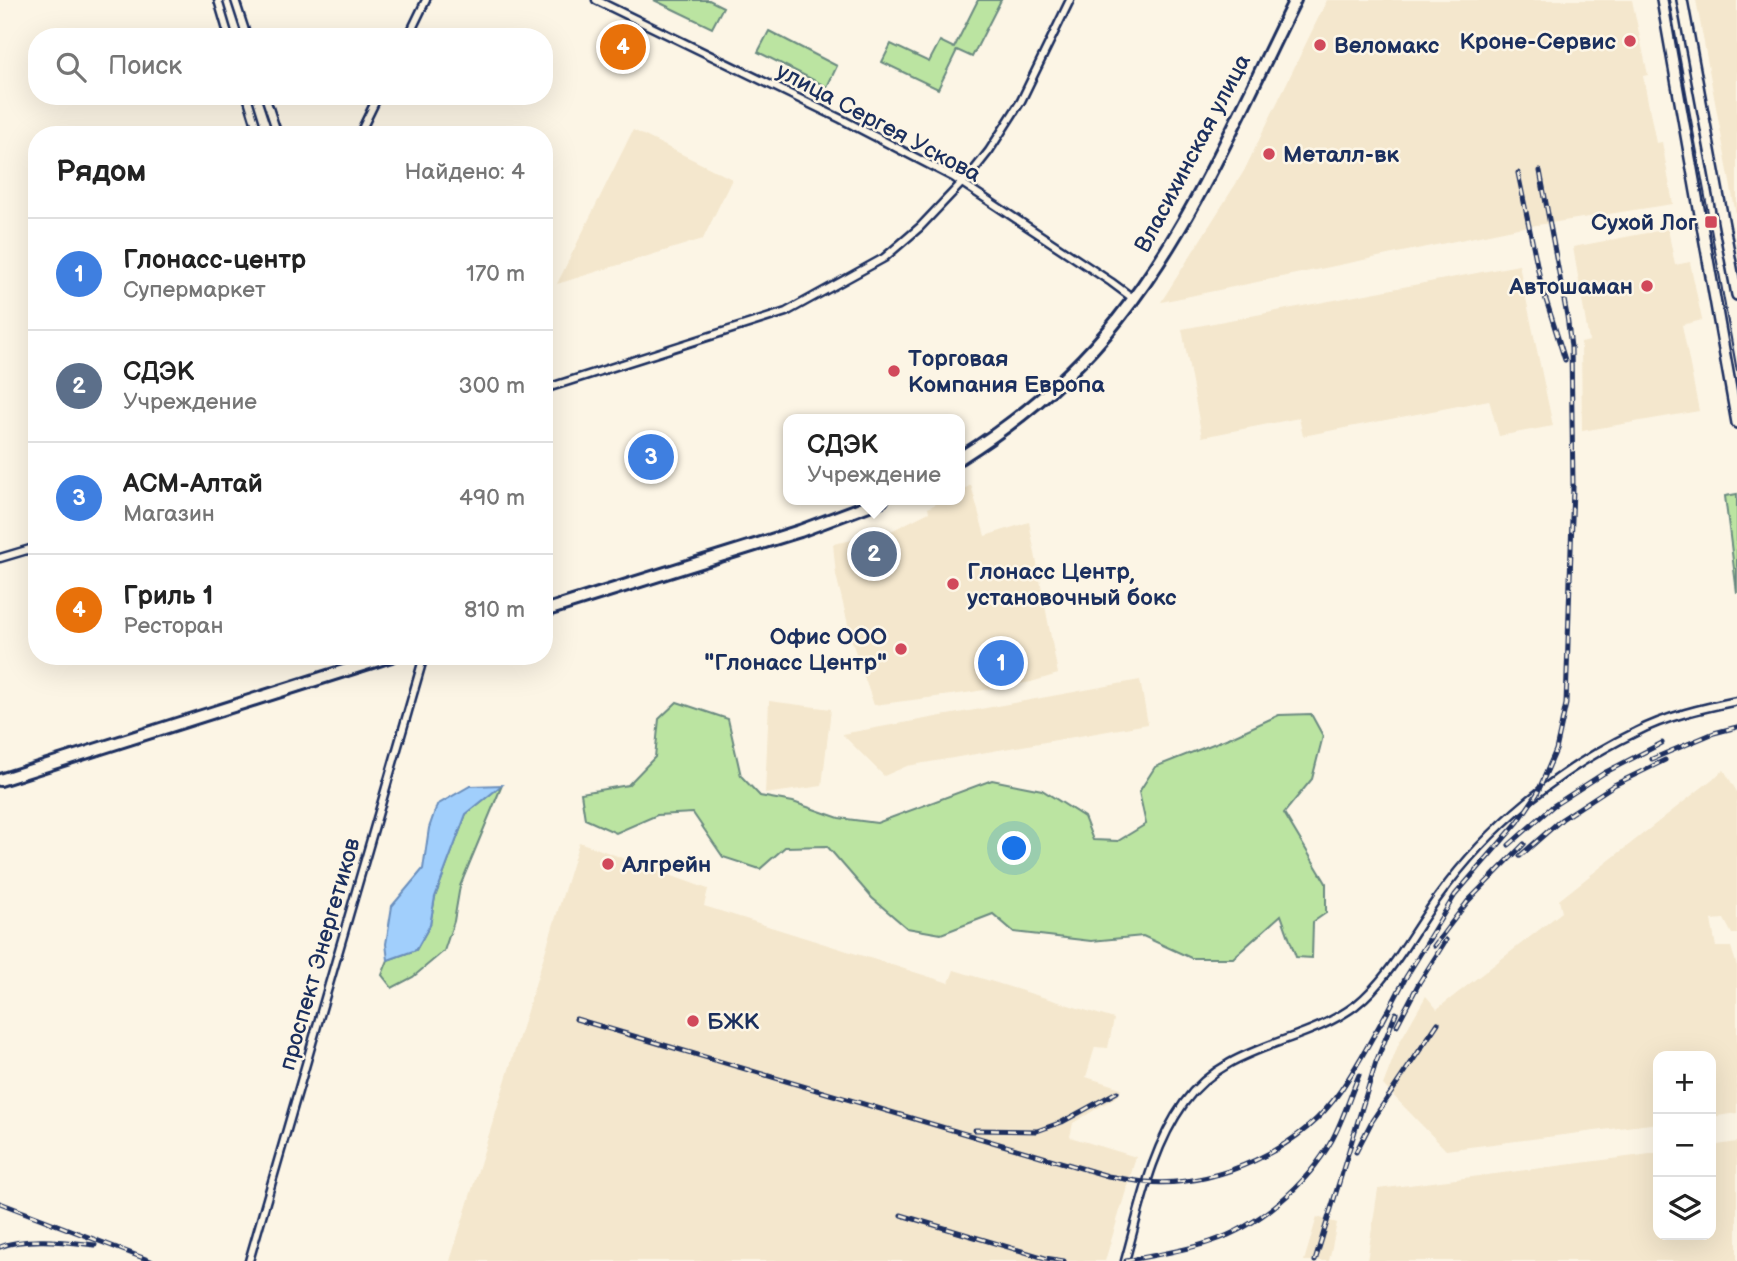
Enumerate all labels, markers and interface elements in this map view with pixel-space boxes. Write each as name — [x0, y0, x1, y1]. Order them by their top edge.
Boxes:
pin: 4 — [600, 21, 646, 73]
search box — [28, 28, 553, 105]
place label: Кроне-Сервис — [1459, 28, 1616, 56]
place label: Веломакс — [1334, 32, 1440, 60]
marker: Кроне-Сервис — [1622, 33, 1638, 49]
marker: Веломакс — [1312, 37, 1328, 53]
icon: search — [52, 48, 90, 86]
street label: Власихинская улица — [1129, 49, 1257, 258]
text: Поиск — [108, 51, 182, 82]
street label: улица Сергея Ускова — [771, 57, 986, 189]
place label: Металл-вк — [1283, 141, 1400, 169]
marker: Металл-вк — [1261, 146, 1277, 162]
text: Рядом — [56, 154, 146, 190]
text: Найдено: 4 — [405, 158, 525, 186]
place label: Сухой Лог — [1591, 209, 1697, 237]
marker: Сухой Лог — [1703, 214, 1719, 230]
text: Глонасс-центр — [123, 245, 306, 276]
text: 1 — [74, 260, 84, 288]
text: 170 m — [466, 260, 525, 288]
place label: Автошаман — [1508, 273, 1633, 301]
text: Супермаркет — [123, 276, 266, 304]
marker: Автошаман — [1639, 278, 1655, 294]
place label: Торговая Компания Европа — [908, 345, 1105, 399]
text: СДЭК — [123, 357, 194, 388]
marker: Торговая Компания Европа — [886, 363, 902, 379]
text: 2 — [72, 372, 86, 400]
text: 300 m — [459, 372, 525, 400]
text: Учреждение — [123, 388, 257, 416]
popup — [783, 414, 965, 505]
text: СДЭК — [807, 430, 878, 461]
pin: 3 — [628, 431, 674, 483]
text: Учреждение — [807, 461, 941, 489]
text: АСМ-Алтай — [123, 469, 263, 500]
text: 3 — [72, 484, 86, 512]
text: 490 m — [459, 484, 525, 512]
text: Магазин — [123, 500, 215, 528]
pin: 2 — [851, 528, 897, 580]
place label: Глонасс Центр, установочный бокс — [967, 558, 1177, 612]
marker: Глонасс Центр, установочный бокс — [945, 576, 961, 592]
text: Гриль 1 — [123, 581, 213, 612]
text: 4 — [72, 596, 86, 624]
text: 810 m — [464, 596, 525, 624]
text: Ресторан — [123, 612, 223, 640]
place label: Офис ООО "Глонасс Центр" — [704, 623, 887, 677]
pin: 1 — [978, 637, 1024, 689]
marker: Офис ООО "Глонасс Центр" — [893, 641, 909, 657]
your location — [997, 831, 1031, 865]
street label: проспект Энергетиков — [273, 835, 367, 1074]
place label: Алгрейн — [621, 851, 711, 879]
marker: Алгрейн — [600, 856, 616, 872]
place label: БЖК — [707, 1008, 760, 1036]
marker: БЖК — [685, 1013, 701, 1029]
map controls — [1653, 1051, 1716, 1240]
button: + — [1653, 1051, 1716, 1114]
button: − — [1653, 1114, 1716, 1177]
button: layers — [1653, 1177, 1716, 1240]

